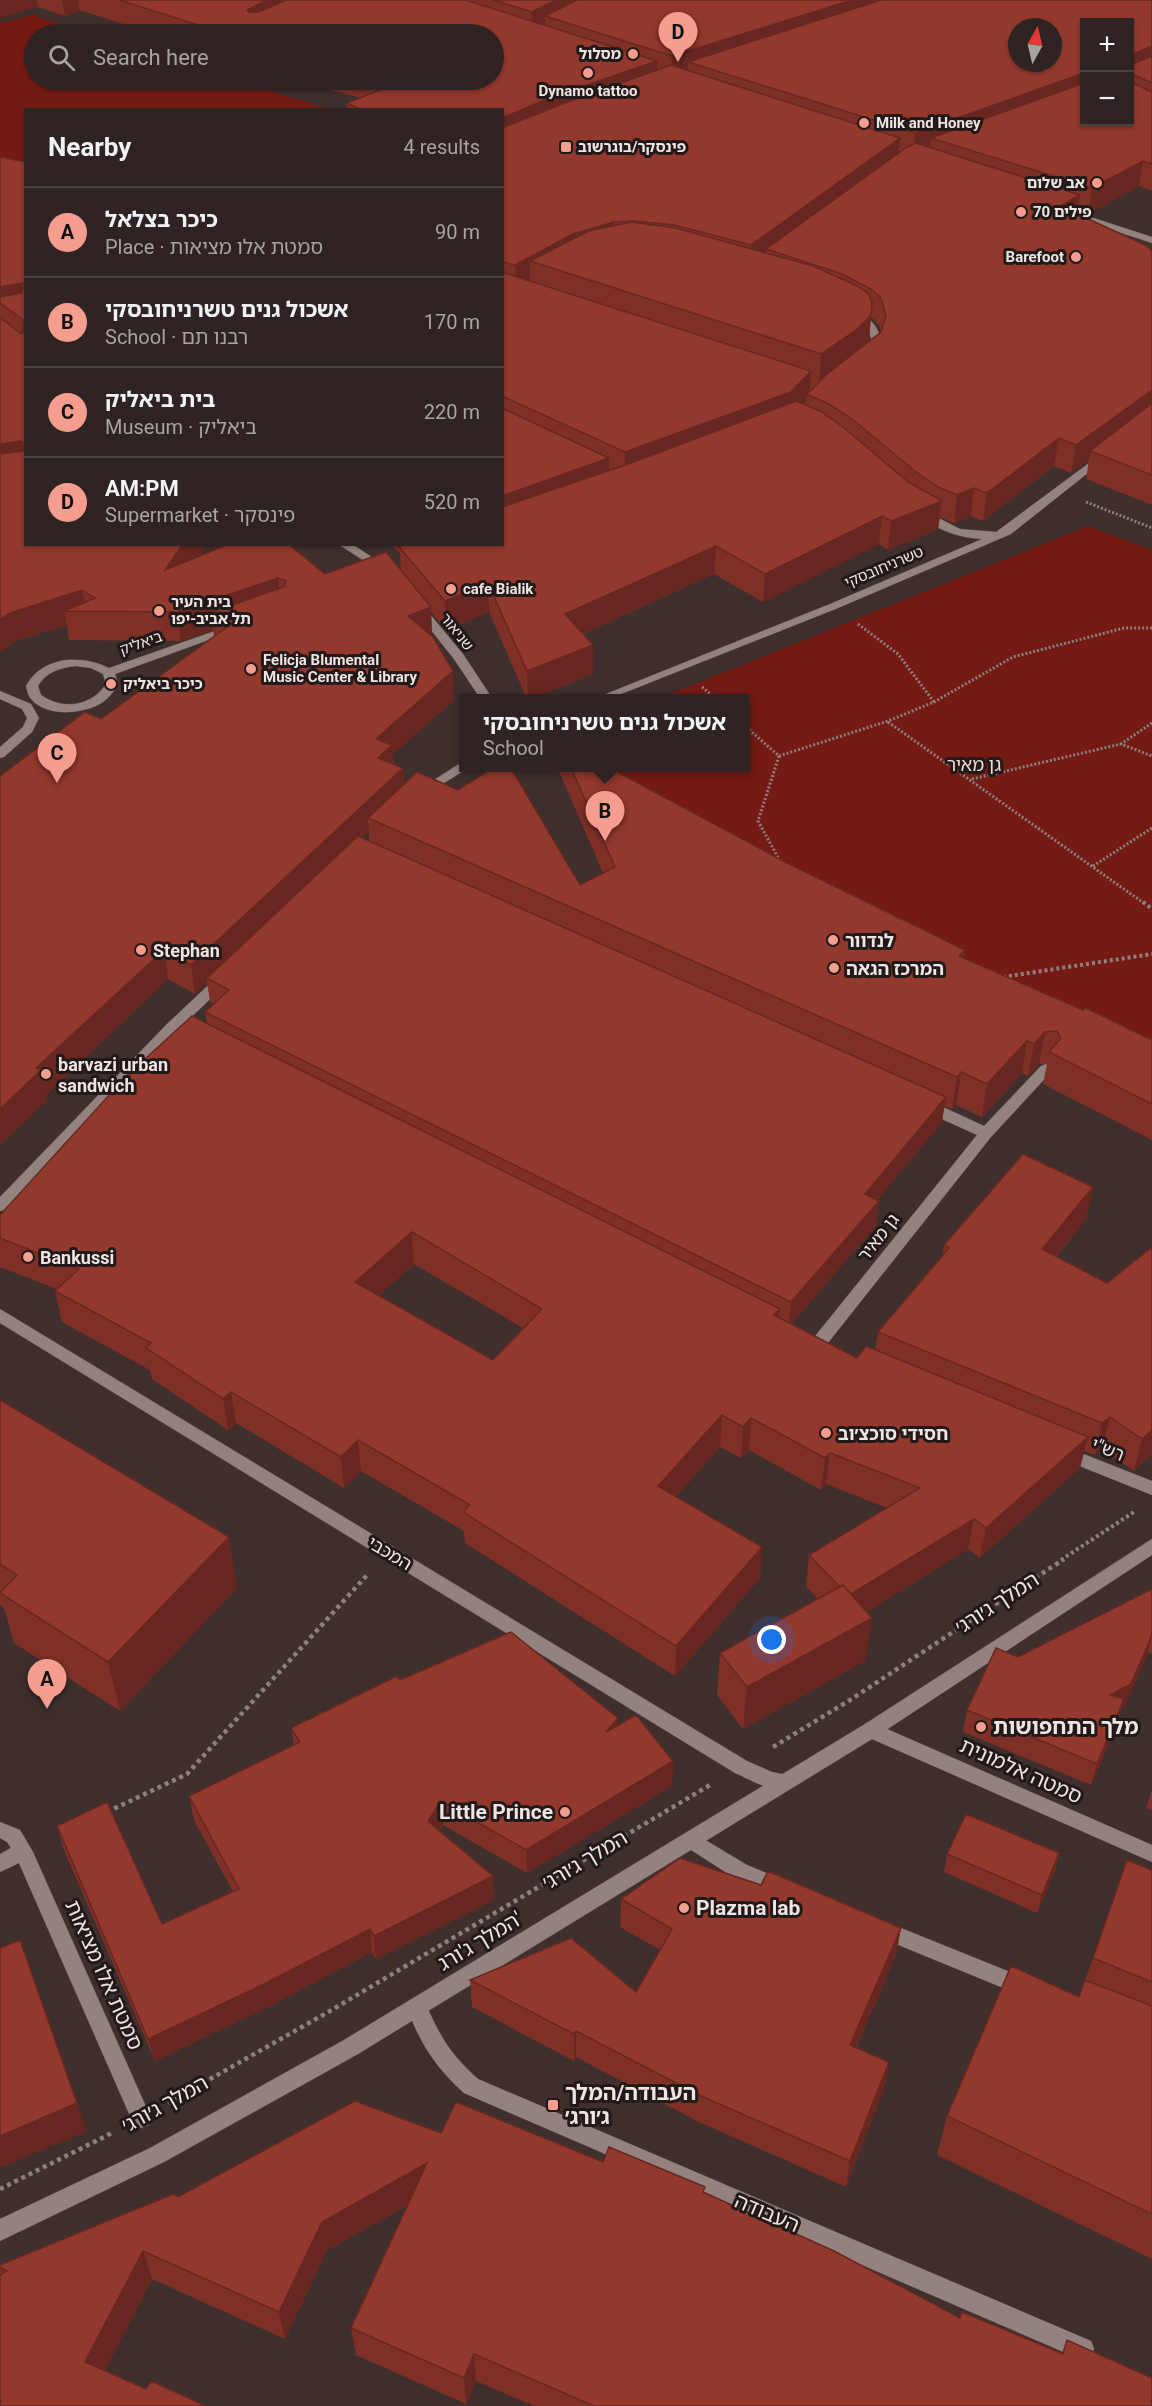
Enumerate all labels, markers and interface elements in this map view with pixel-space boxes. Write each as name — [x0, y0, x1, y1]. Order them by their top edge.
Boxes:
pin: D — [658, 13, 698, 62]
north arrow — [1008, 18, 1062, 72]
map controls — [1080, 18, 1134, 126]
button: + — [1080, 18, 1134, 72]
search box — [24, 24, 504, 90]
icon: search — [45, 41, 78, 74]
text: Search here — [93, 45, 209, 70]
place label: מסלול — [579, 45, 621, 63]
marker: מסלול — [626, 47, 640, 61]
marker: Dynamo tattoo — [581, 66, 595, 80]
button: − — [1080, 72, 1134, 126]
place label: Dynamo tattoo — [539, 82, 637, 100]
place label: Milk and Honey — [876, 114, 981, 132]
marker: Milk and Honey — [857, 116, 871, 130]
text: Nearby — [48, 132, 131, 162]
text: 4 results — [404, 135, 480, 159]
place label: פינסקר/בוגרשוב — [578, 138, 686, 156]
marker: פינסקר/בוגרשוב — [559, 140, 573, 154]
place label: אב שלום — [1027, 174, 1085, 192]
marker: אב שלום — [1090, 176, 1104, 190]
place label: 70 פילים — [1033, 203, 1092, 221]
marker: 70 פילים — [1014, 205, 1028, 219]
text: כיכר בצלאל — [105, 207, 218, 232]
text: A — [61, 220, 74, 244]
text: 90 m — [435, 220, 480, 244]
text: Place · סמטת אלו מציאות — [105, 235, 323, 259]
place label: Barefoot — [1006, 248, 1064, 266]
marker: Barefoot — [1069, 250, 1083, 264]
text: אשכול גנים טשרניחובסקי — [105, 297, 348, 322]
text: B — [61, 310, 74, 334]
text: 170 m — [424, 310, 480, 334]
text: School · רבנו תם — [105, 325, 248, 349]
text: בית ביאליק — [105, 387, 215, 412]
text: C — [61, 400, 74, 424]
text: 220 m — [424, 400, 480, 424]
text: Museum · ביאליק — [105, 415, 257, 439]
text: AM:PM — [105, 476, 179, 501]
text: D — [61, 490, 74, 514]
text: 520 m — [424, 490, 480, 514]
text: Supermarket · פינסקר — [105, 503, 295, 527]
street label: טשרניחובסקי — [842, 542, 926, 592]
place label: cafe Bialik — [463, 580, 534, 598]
marker: cafe Bialik — [444, 582, 458, 596]
place label: בית העיר תל אביב-יפו — [171, 593, 251, 628]
marker: בית העיר תל אביב-יפו — [152, 604, 166, 618]
street label: שניאור — [437, 610, 477, 654]
street label: ביאליק — [117, 627, 165, 659]
place label: Felicja Blumental Music Center & Library — [263, 651, 417, 686]
marker: Felicja Blumental Music Center & Library — [244, 662, 258, 676]
place label: כיכר ביאליק — [123, 675, 203, 693]
marker: כיכר ביאליק — [104, 677, 118, 691]
popup — [459, 694, 750, 772]
text: אשכול גנים טשרניחובסקי — [483, 710, 726, 735]
pin: C — [38, 734, 76, 783]
text: School — [483, 736, 544, 760]
park label: גן מאיר — [947, 754, 1001, 775]
pin: B — [586, 792, 624, 841]
place label: לנדוור — [845, 930, 894, 951]
marker: לנדוור — [826, 933, 840, 947]
place label: Stephan — [153, 940, 220, 961]
marker: Stephan — [134, 943, 148, 957]
place label: המרכז הגאה — [846, 958, 944, 979]
marker: המרכז הגאה — [827, 961, 841, 975]
place label: barvazi urban sandwich — [58, 1054, 168, 1096]
marker: barvazi urban sandwich — [39, 1067, 53, 1081]
street label: גן מאיר — [853, 1209, 903, 1265]
place label: Bankussi — [40, 1247, 114, 1268]
marker: Bankussi — [21, 1250, 35, 1264]
place label: חסידי סוכצ׳וב — [838, 1423, 948, 1444]
marker: חסידי סוכצ׳וב — [819, 1426, 833, 1440]
street label: רש"י — [1088, 1433, 1128, 1465]
street label: המכבי — [364, 1532, 416, 1574]
street label: המלך ג׳ורג׳ — [951, 1567, 1043, 1639]
your location — [757, 1625, 786, 1654]
pin: A — [28, 1660, 66, 1709]
place label: מלך התחפושות — [993, 1715, 1139, 1739]
marker: מלך התחפושות — [974, 1720, 988, 1734]
street label: סמטה אלמונית — [956, 1733, 1086, 1809]
place label: Little Prince — [439, 1800, 553, 1824]
marker: Little Prince — [558, 1805, 572, 1819]
street label: המלך ג׳ורג׳ — [538, 1825, 632, 1895]
street label: סמטת אלו מציאות — [60, 1896, 148, 2054]
place label: Plazma lab — [696, 1896, 800, 1920]
marker: Plazma lab — [677, 1901, 691, 1915]
street label: המלך ג'ורג' — [433, 1906, 527, 1976]
street label: המלך ג׳ורג׳ — [118, 2071, 212, 2137]
place label: העבודה/המלך ג׳ורג׳ — [565, 2081, 696, 2129]
marker: העבודה/המלך ג׳ורג׳ — [546, 2098, 560, 2112]
street label: העבודה — [731, 2189, 803, 2237]

